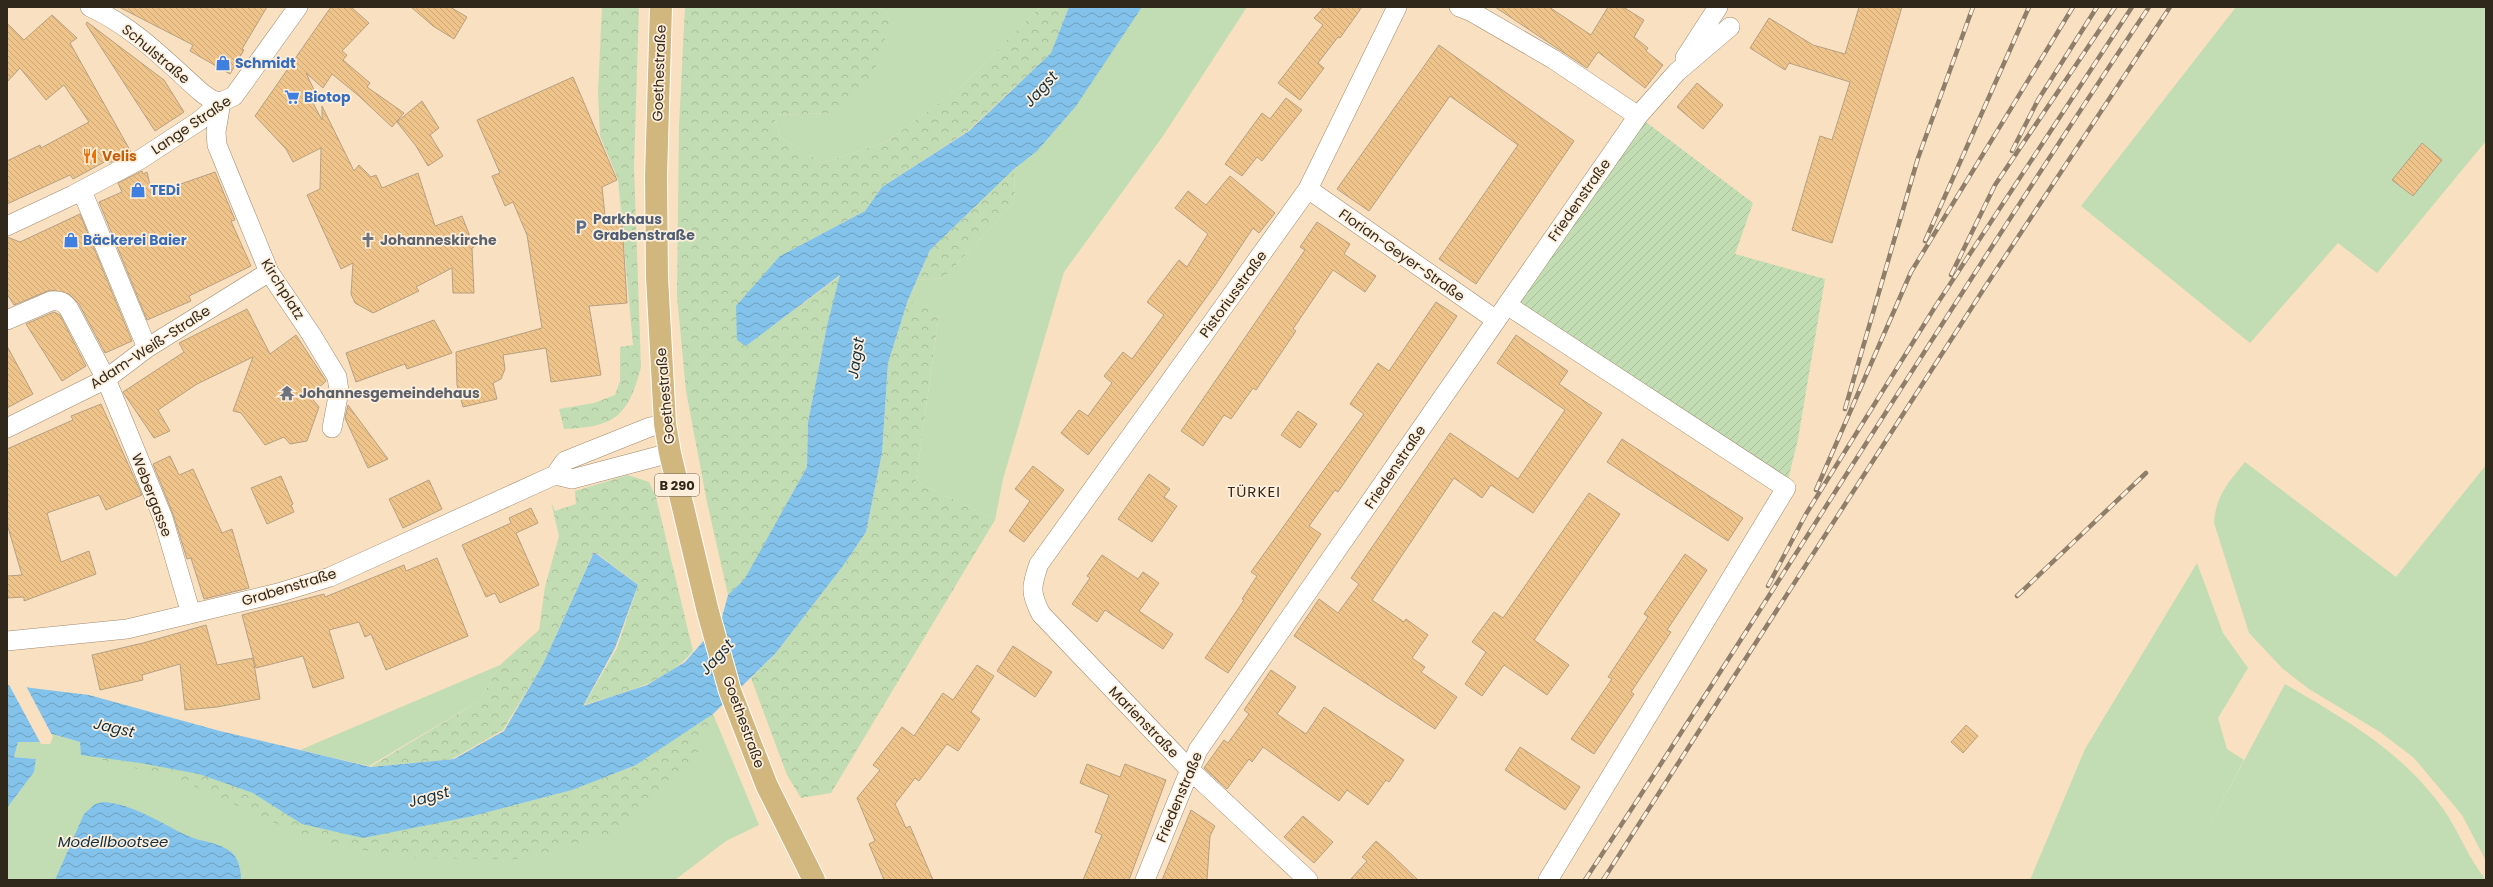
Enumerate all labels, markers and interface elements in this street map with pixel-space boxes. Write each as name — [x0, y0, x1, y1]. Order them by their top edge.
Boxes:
street label: Schulstraße — [118, 20, 195, 89]
street label: Goethestraße — [647, 24, 671, 122]
place label: Schmidt — [235, 53, 296, 73]
shop icon: Schmidt — [214, 54, 232, 72]
water label: Jagst — [1019, 66, 1063, 111]
place label: Biotop — [304, 87, 351, 107]
supermarket icon: Biotop — [283, 88, 301, 106]
street label: Lange Straße — [147, 91, 235, 159]
place label: Velis — [102, 146, 137, 166]
restaurant icon: Velis — [81, 147, 99, 165]
street label: Friedenstraße — [1543, 154, 1615, 245]
place label: TEDi — [150, 180, 180, 200]
shop icon: TEDi — [129, 181, 147, 199]
street label: Florian-Geyer-Straße — [1335, 204, 1469, 306]
place label: Parkhaus Grabenstraße — [593, 209, 695, 245]
parking icon: Parkhaus Grabenstraße — [572, 218, 590, 236]
place label: Bäckerei Baier — [83, 230, 187, 250]
place label: Johanneskirche — [380, 230, 497, 250]
shop icon: Bäckerei Baier — [62, 231, 80, 249]
church icon: Johanneskirche — [359, 231, 377, 249]
street label: Pistoriusstraße — [1195, 246, 1272, 342]
street label: Kirchplatz — [256, 255, 310, 323]
street label: Adam-Weiß-Straße — [86, 300, 214, 393]
water label: Jagst — [842, 335, 869, 380]
street label: Goethestraße — [651, 347, 679, 445]
place label: Johannesgemeindehaus — [299, 383, 480, 403]
temple icon: Johannesgemeindehaus — [278, 384, 296, 402]
street label: Friedenstraße — [1360, 421, 1431, 513]
street label: Webergasse — [127, 450, 177, 540]
road number: B 290 — [655, 474, 699, 496]
district label: TÜRKEI — [1227, 481, 1281, 502]
street label: Grabenstraße — [239, 563, 339, 611]
water label: Jagst — [695, 634, 739, 679]
street label: Goethestraße — [718, 673, 770, 771]
street label: Marienstraße — [1104, 682, 1184, 763]
water label: Jagst — [92, 713, 137, 743]
street label: Friedenstraße — [1151, 748, 1207, 845]
water label: Jagst — [406, 781, 452, 812]
water label: Modellbootsee — [58, 831, 168, 852]

